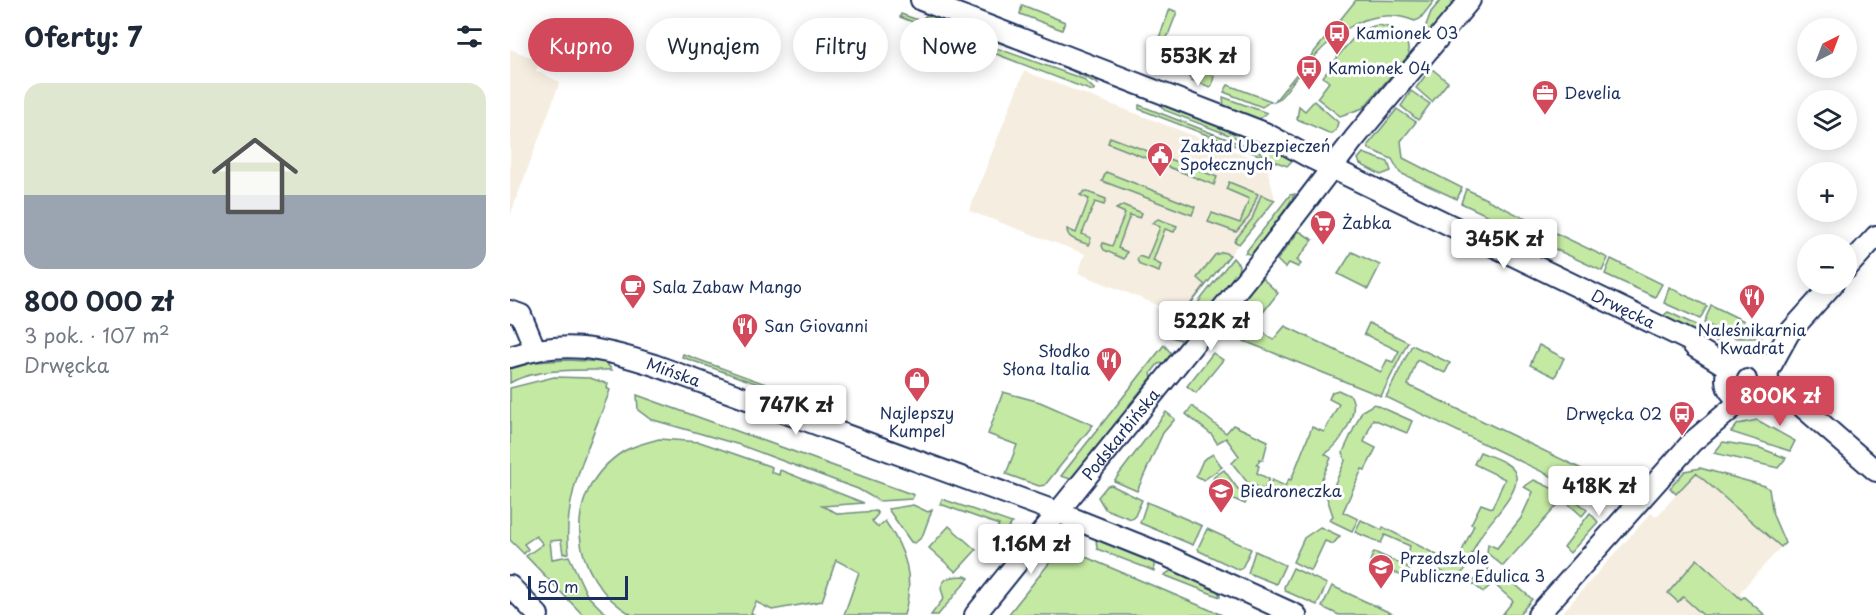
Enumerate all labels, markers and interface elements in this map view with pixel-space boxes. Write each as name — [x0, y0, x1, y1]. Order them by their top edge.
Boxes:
text: Oferty: 7 — [24, 17, 142, 56]
chip: Kupno — [528, 18, 634, 72]
chip: Wynajem — [646, 18, 781, 72]
chip: Filtry — [793, 18, 888, 72]
chip: Nowe — [900, 18, 998, 72]
bus stop icon: Kamionek 03 — [1322, 18, 1352, 56]
north arrow — [1797, 18, 1857, 78]
map controls — [1797, 18, 1857, 294]
icon: filters — [453, 20, 486, 53]
place label: Kamionek 03 — [1356, 20, 1458, 44]
pin: 553K zł — [1143, 36, 1253, 87]
text: 553K zł — [1160, 40, 1236, 70]
bus stop icon: Kamionek 04 — [1294, 53, 1324, 91]
place label: Kamionek 04 — [1328, 55, 1431, 79]
office icon: Develia — [1530, 78, 1560, 116]
place label: Develia — [1564, 80, 1621, 104]
button: layers — [1797, 90, 1857, 150]
icon: home — [201, 122, 309, 230]
place label: Zakład Ubezpieczeń Społecznych — [1180, 133, 1330, 175]
public building icon: Zakład Ubezpieczeń Społecznych — [1145, 140, 1175, 178]
button: + — [1797, 162, 1857, 222]
supermarket icon: Żabka — [1308, 208, 1338, 246]
place label: Żabka — [1342, 210, 1391, 234]
pin: 345K zł — [1449, 219, 1559, 270]
text: 345K zł — [1465, 223, 1543, 253]
button: − — [1797, 234, 1857, 294]
cafe icon: Sala Zabaw Mango — [618, 272, 648, 310]
place label: Sala Zabaw Mango — [652, 274, 802, 298]
text: 800 000 zł — [24, 281, 173, 320]
street label: Drwęcka — [1588, 282, 1660, 334]
restaurant icon: Naleśnikarnia Kwadrat — [1737, 282, 1767, 320]
pin: 522K zł — [1156, 301, 1266, 352]
text: 522K zł — [1173, 305, 1249, 335]
restaurant icon: San Giovanni — [730, 311, 760, 349]
place label: San Giovanni — [764, 313, 868, 337]
place label: Naleśnikarnia Kwadrat — [1698, 317, 1806, 359]
text: 3 pok. · 107 m² — [24, 320, 170, 350]
place label: Słodko Słona Italia — [1002, 338, 1090, 380]
restaurant icon: Słodko Słona Italia — [1094, 345, 1124, 383]
text: Drwęcka — [24, 350, 109, 380]
street label: Mińska — [644, 350, 704, 392]
shop icon: Najlepszy Kumpel — [902, 365, 932, 403]
pin: 800K zł — [1725, 376, 1835, 427]
text: 800K zł — [1740, 380, 1820, 410]
street label: Podskarbińska — [1076, 383, 1164, 485]
pin: 747K zł — [741, 385, 851, 436]
text: 747K zł — [759, 389, 833, 419]
bus stop icon: Drwęcka 02 — [1667, 399, 1697, 437]
place label: Najlepszy Kumpel — [880, 400, 954, 442]
place label: Drwęcka 02 — [1566, 401, 1662, 425]
pin: 418K zł — [1544, 466, 1654, 517]
text: 418K zł — [1562, 470, 1636, 500]
school or university icon: Biedroneczka — [1206, 476, 1236, 514]
place label: Biedroneczka — [1240, 478, 1342, 502]
pin: 1.16M zł — [969, 524, 1093, 575]
text: 1.16M zł — [992, 528, 1070, 558]
place label: Przedszkole Publiczne Edulica 3 — [1400, 545, 1545, 587]
school or university icon: Przedszkole Publiczne Edulica 3 — [1366, 552, 1396, 590]
scale bar — [528, 573, 628, 600]
text: 50 m — [537, 574, 578, 598]

